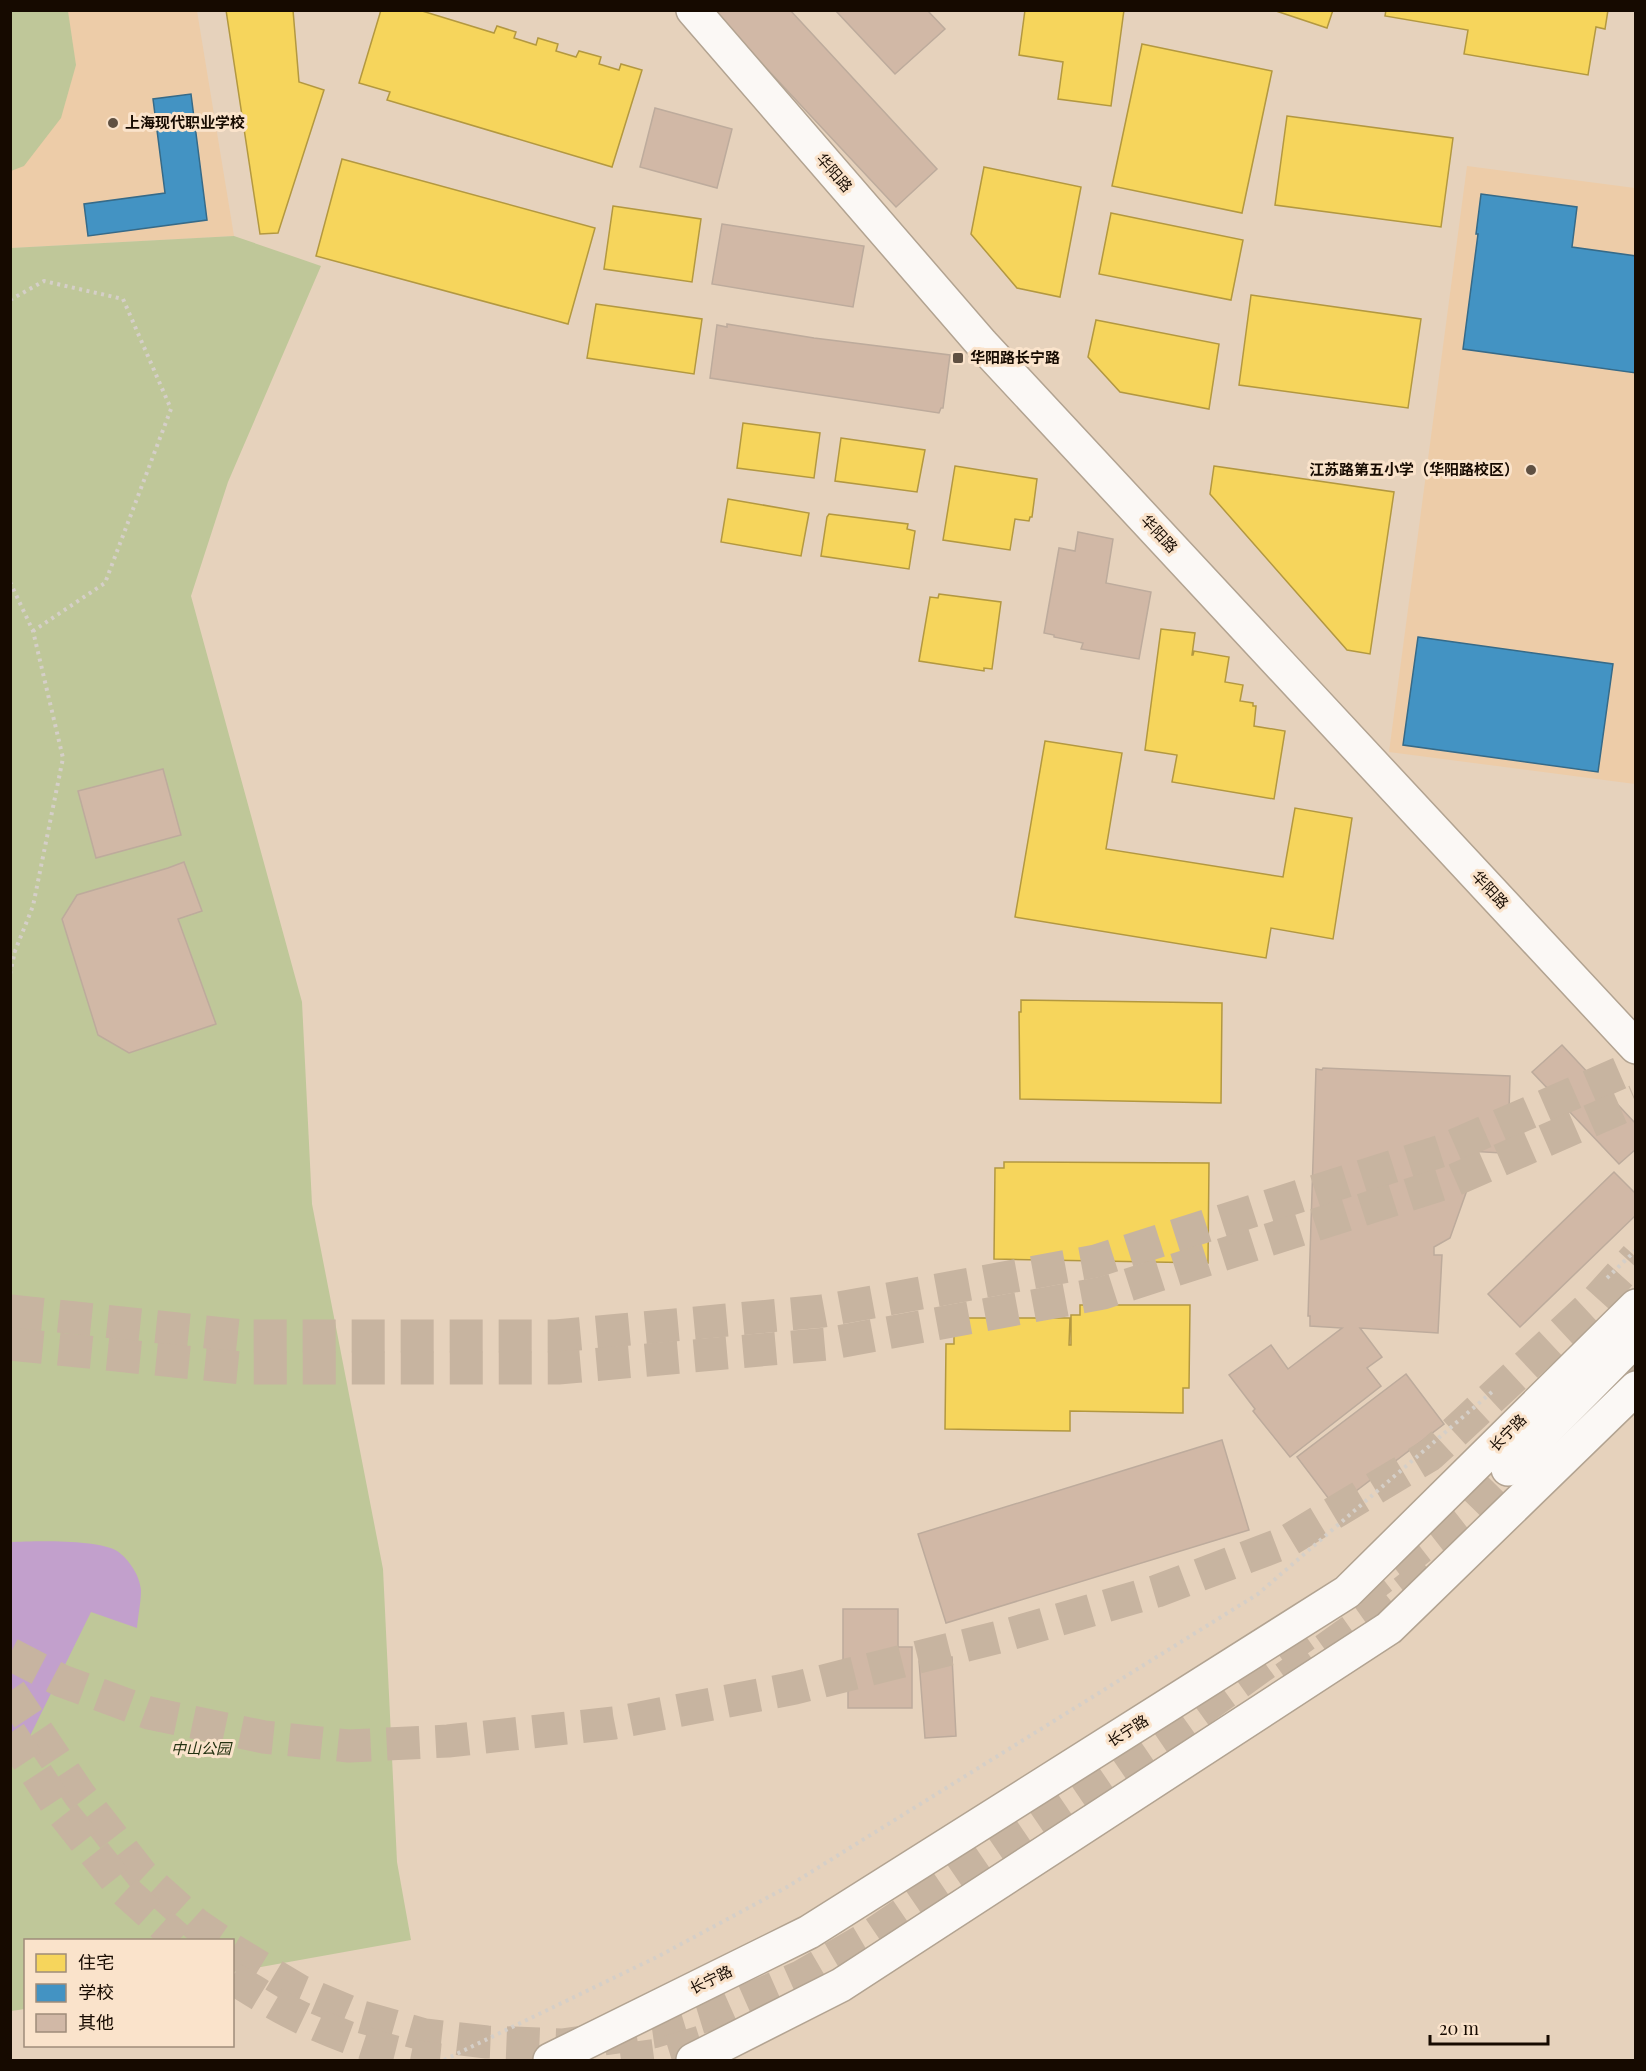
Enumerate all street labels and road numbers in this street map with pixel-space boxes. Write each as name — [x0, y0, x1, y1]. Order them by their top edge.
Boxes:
street label: 华阳路 — [812, 149, 857, 196]
street label: 华阳路 — [1137, 510, 1182, 557]
street label: 华阳路 — [1468, 866, 1513, 913]
street label: 长宁路 — [1484, 1409, 1530, 1455]
street label: 长宁路 — [1103, 1710, 1152, 1751]
street label: 长宁路 — [686, 1960, 735, 1998]

